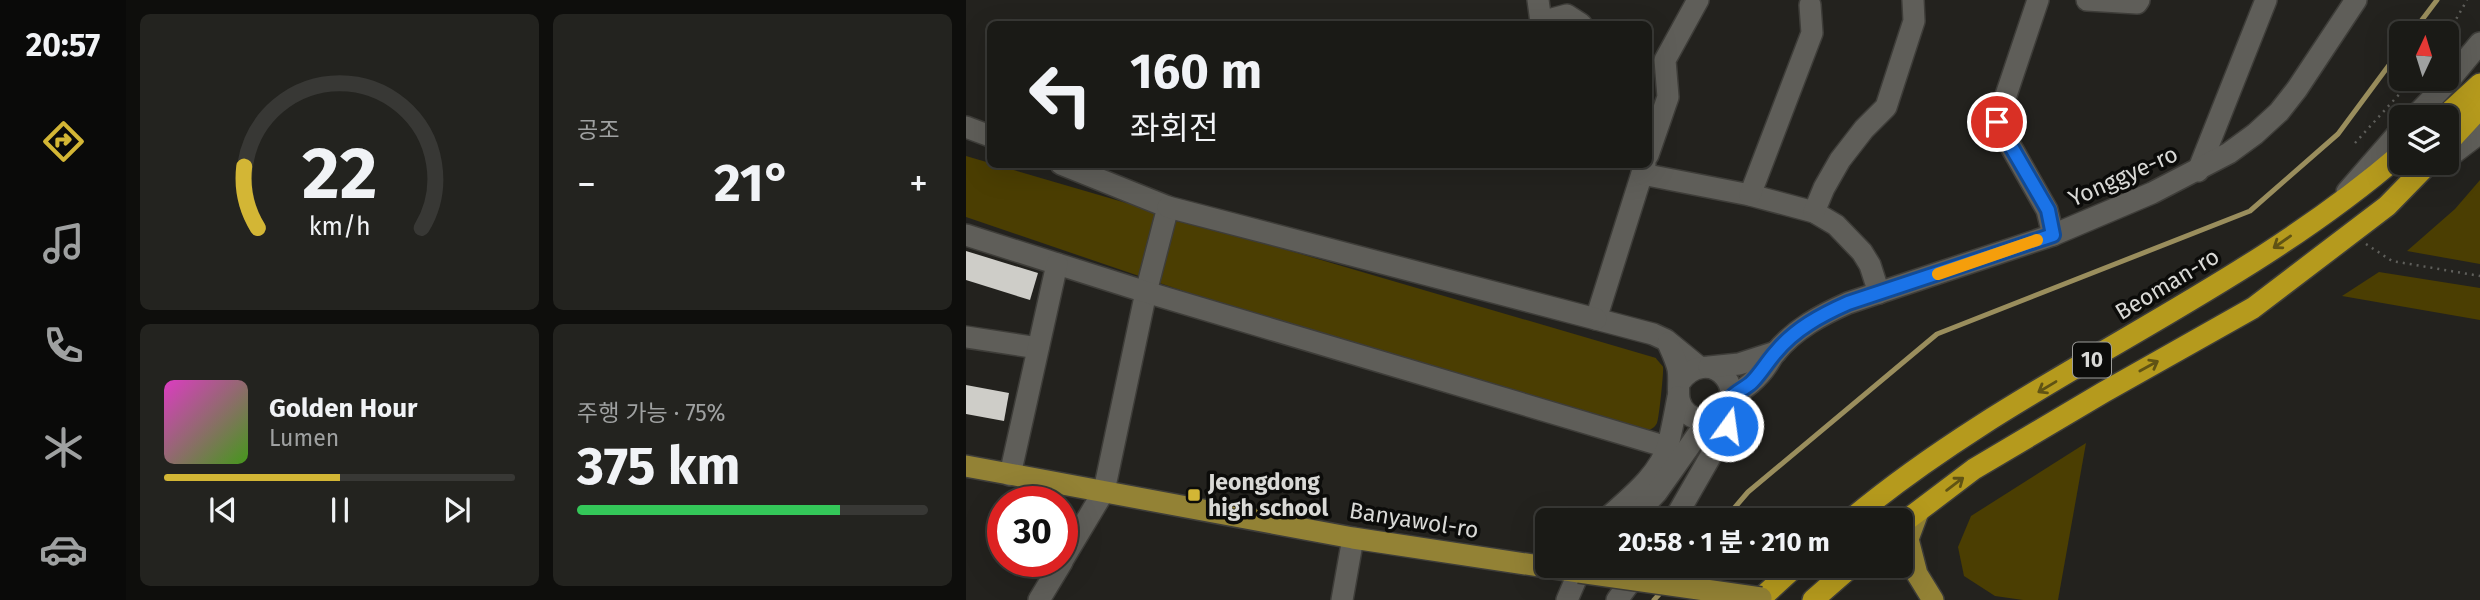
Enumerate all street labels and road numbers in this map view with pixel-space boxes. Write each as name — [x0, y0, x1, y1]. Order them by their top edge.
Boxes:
street label: Yonggye-ro — [2064, 139, 2182, 213]
street label: Beoman-ro — [2110, 242, 2224, 326]
road number: 10 — [2073, 342, 2111, 378]
street label: Banyawol-ro — [1347, 496, 1481, 544]

